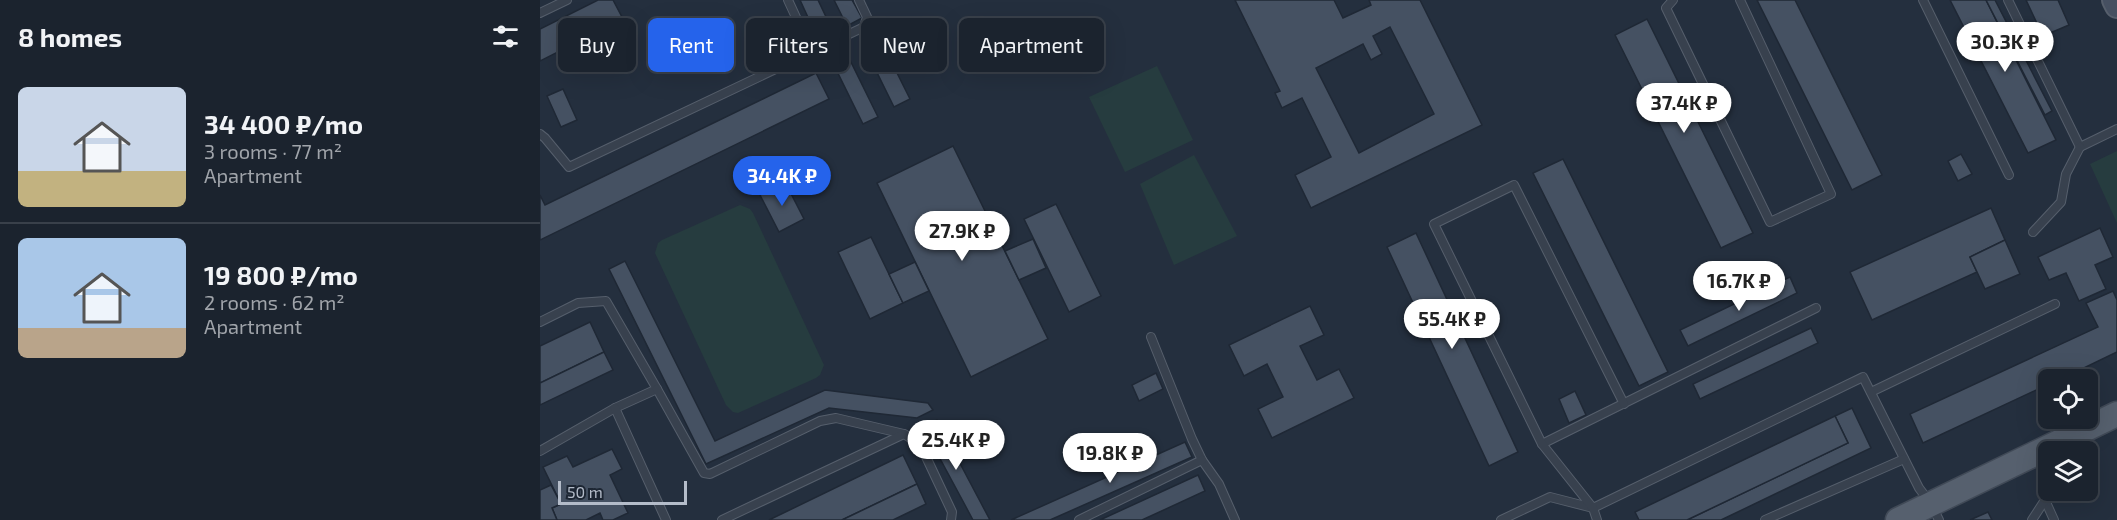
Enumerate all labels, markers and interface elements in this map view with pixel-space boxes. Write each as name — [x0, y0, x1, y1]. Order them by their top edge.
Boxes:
chip: Buy — [558, 18, 636, 72]
chip: Rent — [648, 18, 734, 72]
chip: Filters — [746, 18, 849, 72]
chip: New — [861, 18, 947, 72]
chip: Apartment — [959, 18, 1104, 72]
icon: filters — [489, 20, 522, 53]
text: 8 homes — [18, 21, 122, 52]
pin: 30.3K ₽ — [1950, 22, 2060, 73]
text: 30.3K ₽ — [1971, 29, 2039, 53]
pin: 37.4K ₽ — [1629, 83, 1739, 134]
text: 37.4K ₽ — [1650, 90, 1718, 114]
text: 34 400 ₽/mo — [204, 108, 363, 139]
icon: home — [66, 111, 138, 183]
text: 3 rooms · 77 m² — [204, 139, 342, 163]
pin: 34.4K ₽ — [727, 156, 837, 207]
text: Apartment — [204, 163, 302, 187]
text: 34.4K ₽ — [747, 163, 817, 187]
pin: 27.9K ₽ — [907, 211, 1017, 262]
text: 27.9K ₽ — [929, 218, 995, 242]
text: 19 800 ₽/mo — [204, 259, 358, 290]
pin: 16.7K ₽ — [1684, 261, 1794, 312]
icon: home — [66, 262, 138, 334]
text: 16.7K ₽ — [1707, 268, 1771, 292]
text: 2 rooms · 62 m² — [204, 290, 344, 314]
pin: 55.4K ₽ — [1397, 299, 1507, 350]
text: 55.4K ₽ — [1418, 306, 1486, 330]
text: Apartment — [204, 314, 302, 338]
map controls — [2038, 369, 2098, 501]
button: locate — [2038, 369, 2098, 429]
pin: 25.4K ₽ — [901, 420, 1011, 471]
text: 25.4K ₽ — [922, 427, 990, 451]
pin: 19.8K ₽ — [1055, 433, 1165, 484]
text: 19.8K ₽ — [1077, 440, 1143, 464]
button: layers — [2038, 441, 2098, 501]
scale bar — [558, 478, 687, 506]
text: 50 m — [567, 482, 603, 501]

